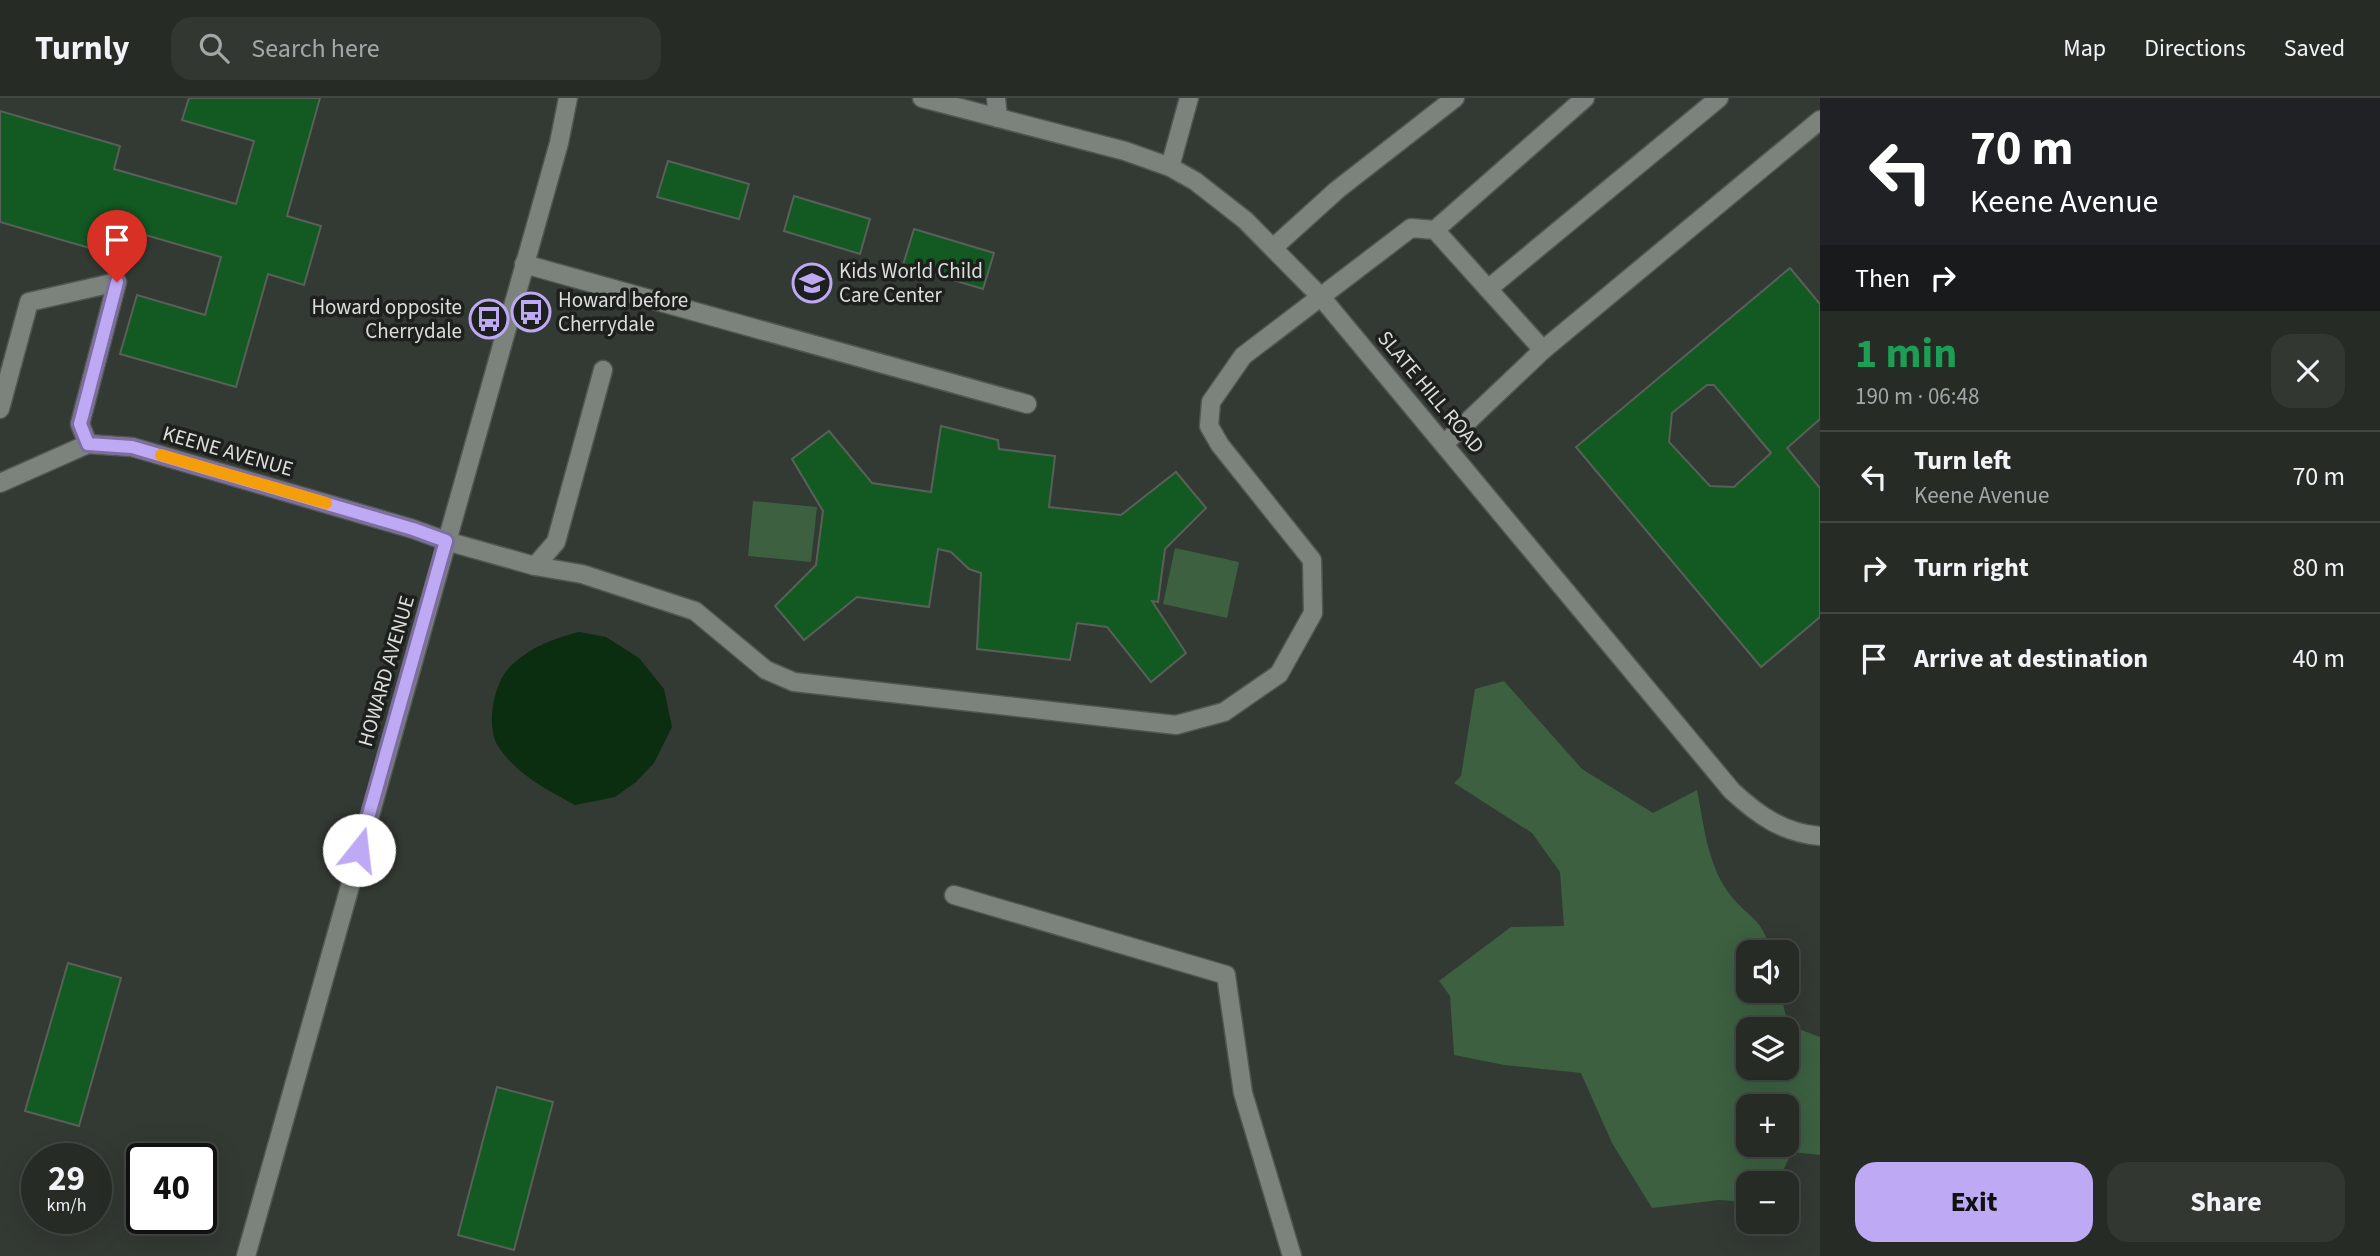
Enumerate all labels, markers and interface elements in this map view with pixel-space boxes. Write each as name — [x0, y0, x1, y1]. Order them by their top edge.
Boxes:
search box — [171, 17, 661, 80]
text: Turnly — [35, 25, 129, 72]
icon: search — [195, 29, 233, 67]
text: Search here — [251, 30, 380, 67]
text: Map — [2063, 31, 2106, 66]
text: Directions — [2144, 31, 2246, 66]
text: Saved — [2284, 31, 2345, 66]
text: 70 m — [1970, 114, 2074, 184]
icon: left — [1855, 126, 1946, 217]
text: Keene Avenue — [1970, 179, 2158, 225]
pin — [87, 210, 147, 282]
icon: arrive — [98, 221, 136, 259]
place label: Kids World Child Care Center — [839, 256, 983, 310]
icon: right — [1924, 259, 1962, 297]
text: Then — [1855, 260, 1910, 297]
school or university icon: Kids World Child Care Center — [791, 262, 833, 304]
place label: Howard before Cherrydale — [558, 285, 688, 339]
bus stop icon: Howard before Cherrydale — [510, 291, 552, 333]
place label: Howard opposite Cherrydale — [311, 292, 462, 346]
bus stop icon: Howard opposite Cherrydale — [468, 298, 510, 340]
street label: SLATE HILL ROAD — [1371, 324, 1491, 460]
text: 1 min — [1855, 324, 1957, 384]
button: close — [2271, 334, 2345, 408]
text: 190 m · 06:48 — [1855, 380, 1979, 413]
street label: KEENE AVENUE — [159, 418, 297, 484]
text: Turn left — [1914, 442, 2011, 479]
icon: left — [1855, 458, 1893, 496]
text: 70 m — [2292, 458, 2345, 495]
text: Keene Avenue — [1914, 479, 2049, 512]
icon: right — [1855, 549, 1893, 587]
text: Turn right — [1914, 549, 2029, 586]
text: 80 m — [2292, 549, 2345, 586]
street label: HOWARD AVENUE — [350, 592, 422, 750]
icon: arrive — [1855, 640, 1893, 678]
text: Arrive at destination — [1914, 640, 2148, 677]
text: 40 m — [2292, 640, 2345, 677]
position arrow — [322, 813, 396, 887]
map controls — [1736, 940, 1799, 1234]
button: sound — [1736, 940, 1799, 1003]
button: layers — [1736, 1017, 1799, 1080]
button: + — [1736, 1094, 1799, 1157]
speed limit sign: 40 — [126, 1143, 217, 1234]
text: 29 — [48, 1154, 85, 1204]
button: Exit — [1855, 1162, 2093, 1242]
button: Share — [2107, 1162, 2345, 1242]
button: − — [1736, 1171, 1799, 1234]
text: km/h — [47, 1193, 86, 1218]

